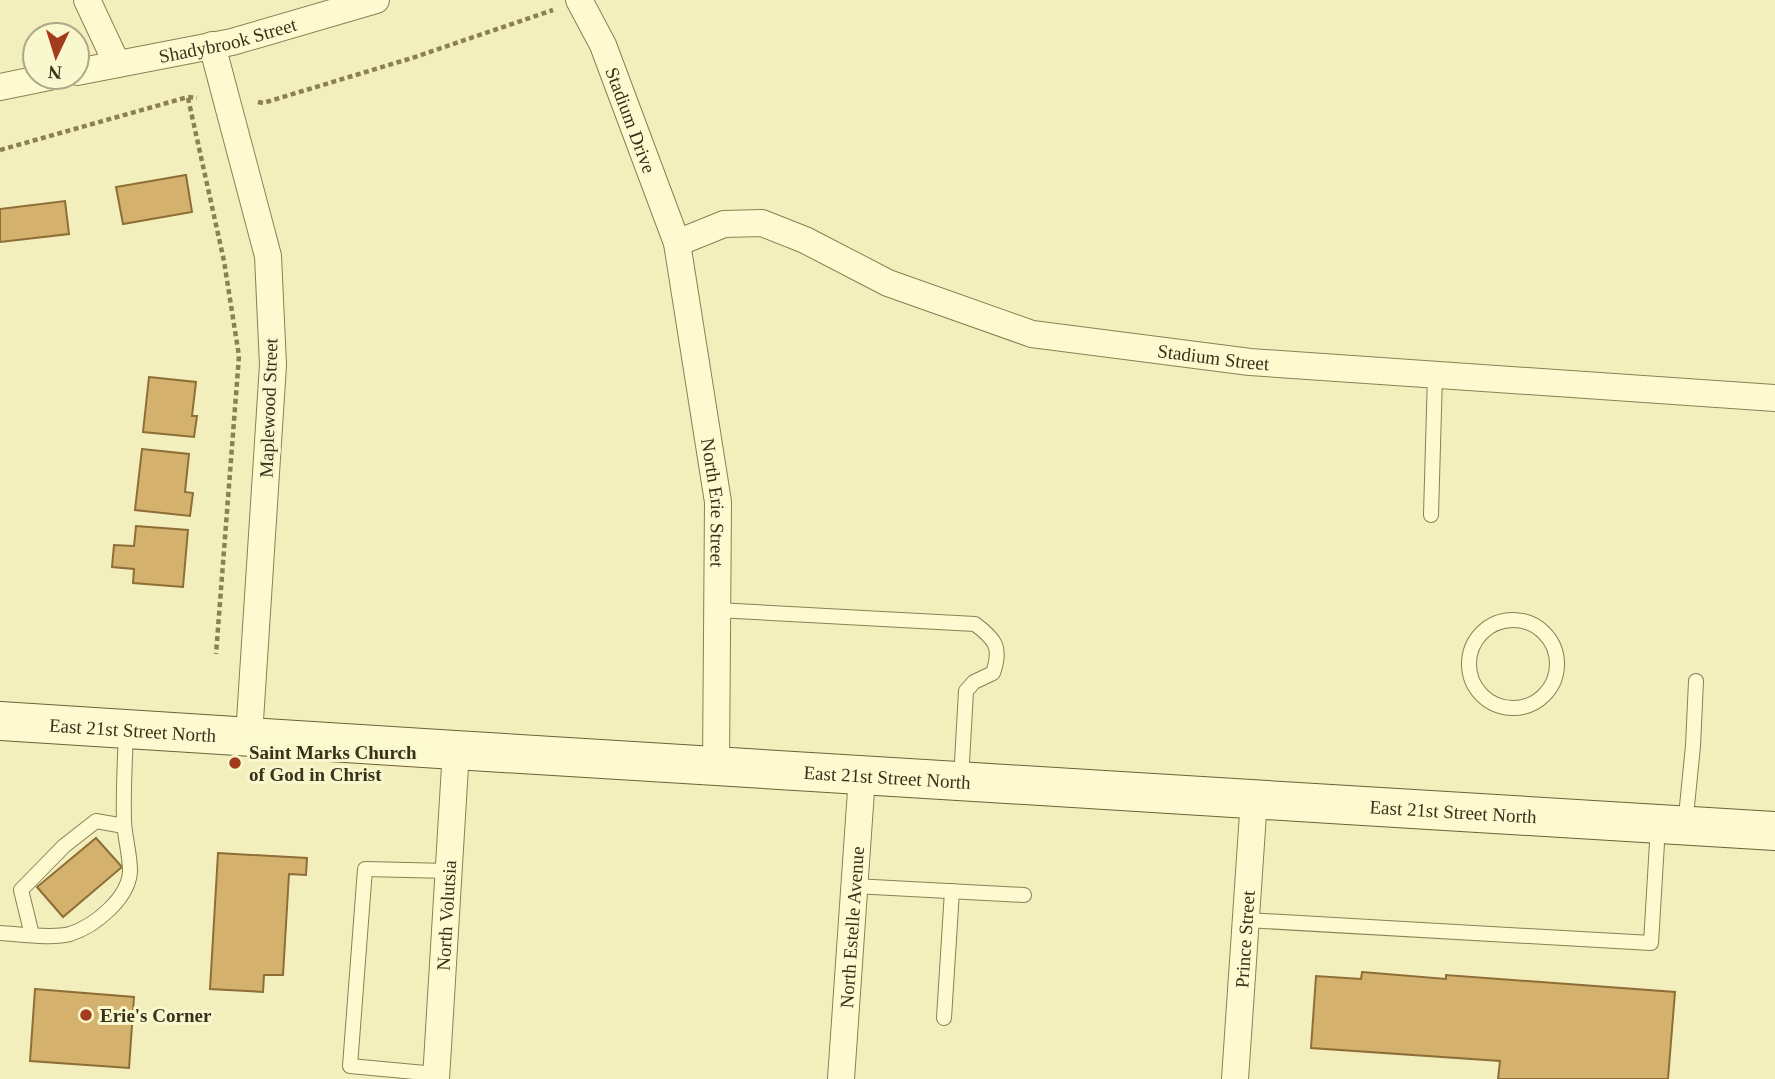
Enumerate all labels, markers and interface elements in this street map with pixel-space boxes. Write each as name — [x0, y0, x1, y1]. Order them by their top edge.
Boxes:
street label: Shadybrook Street — [157, 14, 300, 67]
north arrow — [21, 21, 91, 91]
text: N — [47, 61, 62, 83]
street label: Stadium Drive — [601, 64, 660, 176]
street label: Maplewood Street — [256, 337, 281, 478]
street label: Stadium Street — [1156, 340, 1271, 374]
street label: North Erie Street — [697, 437, 728, 568]
street label: East 21st Street North — [48, 715, 217, 746]
place label: Saint Marks Church of God in Christ — [249, 742, 417, 785]
marker: Saint Marks Church of God in Christ — [227, 755, 243, 771]
street label: East 21st Street North — [803, 762, 972, 793]
street label: East 21st Street North — [1369, 796, 1538, 827]
street label: North Estelle Avenue — [836, 846, 868, 1009]
street label: North Volutsia — [433, 859, 460, 971]
street label: Prince Street — [1231, 889, 1259, 989]
place label: Erie's Corner — [100, 1005, 212, 1026]
marker: Erie's Corner — [78, 1007, 94, 1023]

